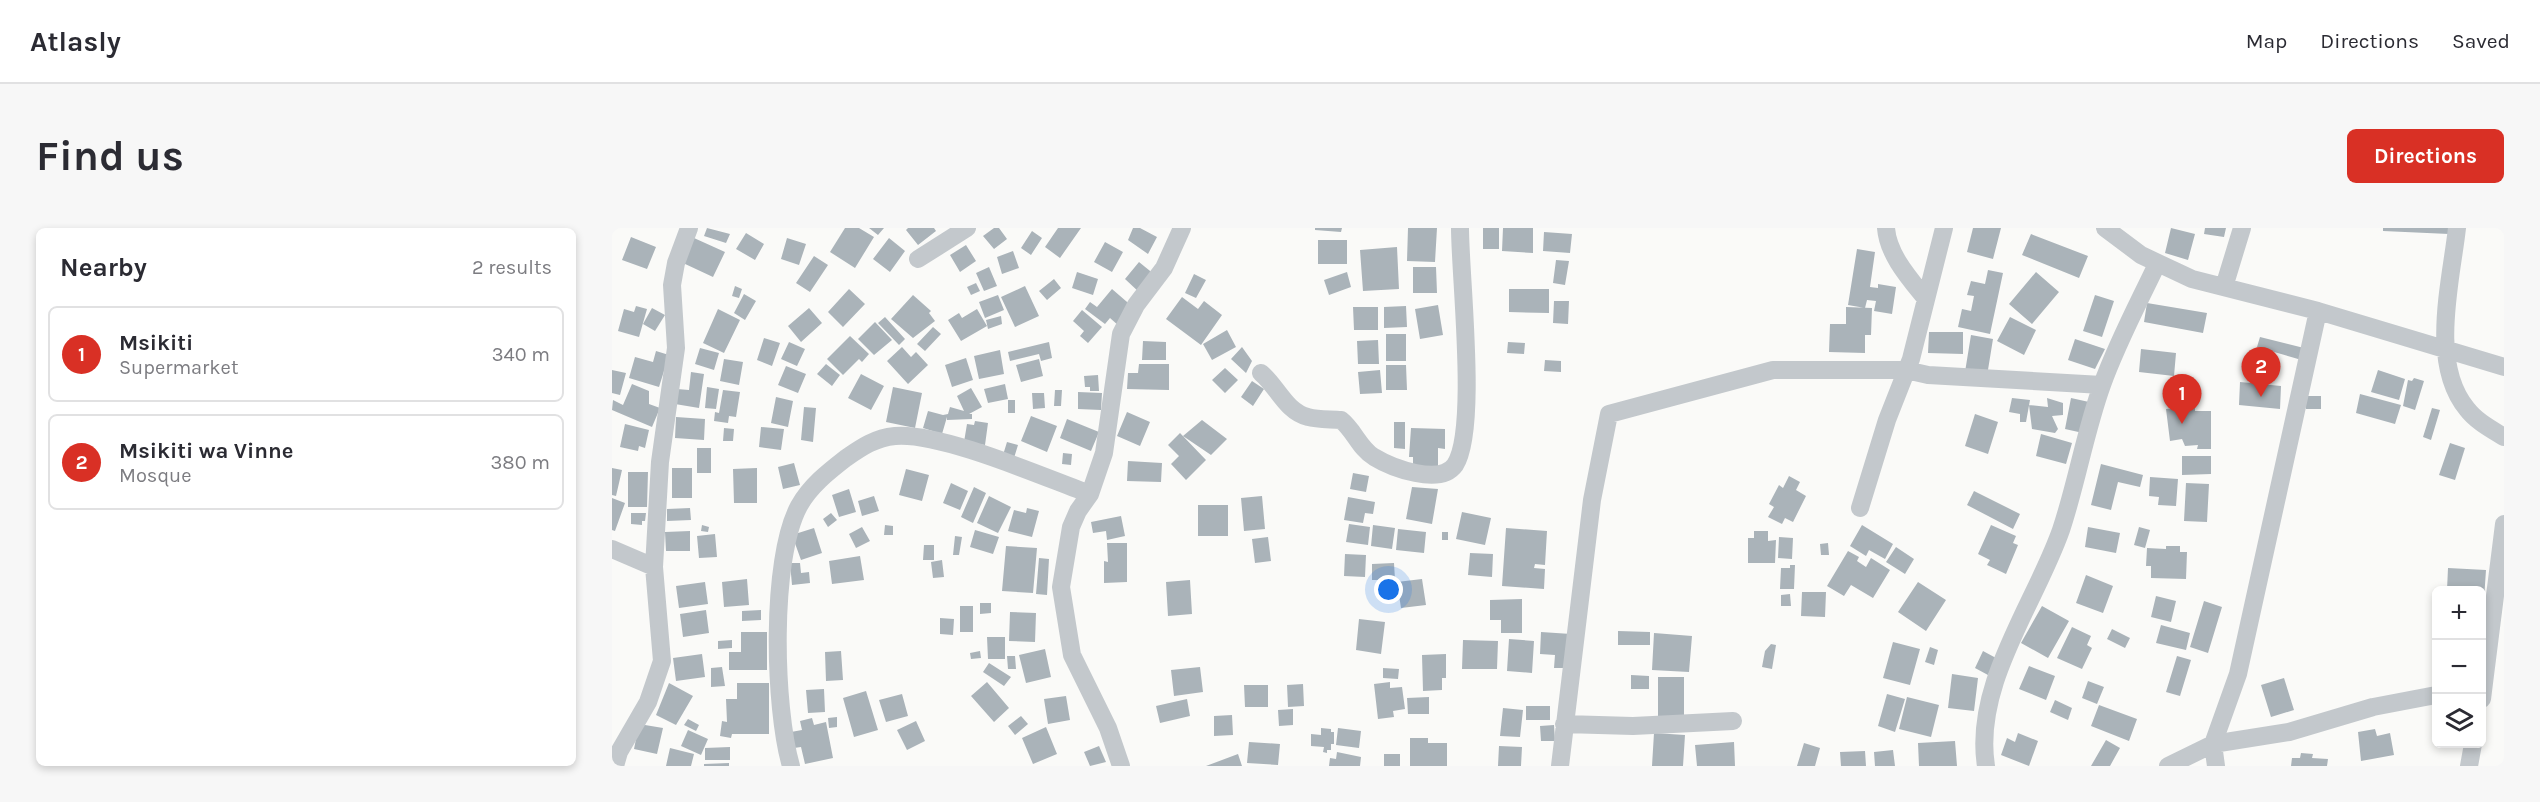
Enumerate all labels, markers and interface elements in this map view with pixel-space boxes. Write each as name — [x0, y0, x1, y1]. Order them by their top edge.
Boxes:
text: Atlasly — [30, 25, 121, 58]
text: Map — [2246, 29, 2287, 53]
text: Directions — [2320, 29, 2419, 53]
text: Saved — [2452, 29, 2510, 53]
button: Directions — [2347, 129, 2504, 183]
text: Find us — [36, 131, 184, 181]
text: Nearby — [60, 252, 147, 283]
text: 2 results — [472, 256, 552, 279]
text: Msikiti — [119, 330, 193, 356]
text: 1 — [78, 343, 85, 366]
text: 340 m — [492, 343, 550, 366]
pin: 2 — [2242, 348, 2280, 397]
text: Supermarket — [119, 356, 238, 379]
pin: 1 — [2162, 374, 2202, 424]
text: Msikiti wa Vinne — [119, 438, 293, 464]
text: 2 — [75, 451, 88, 474]
text: 380 m — [491, 451, 550, 474]
text: Mosque — [119, 464, 191, 487]
your location — [1374, 575, 1403, 604]
map controls — [2432, 586, 2486, 748]
button: + — [2432, 586, 2486, 640]
button: − — [2432, 640, 2486, 694]
button: layers — [2432, 694, 2486, 748]

